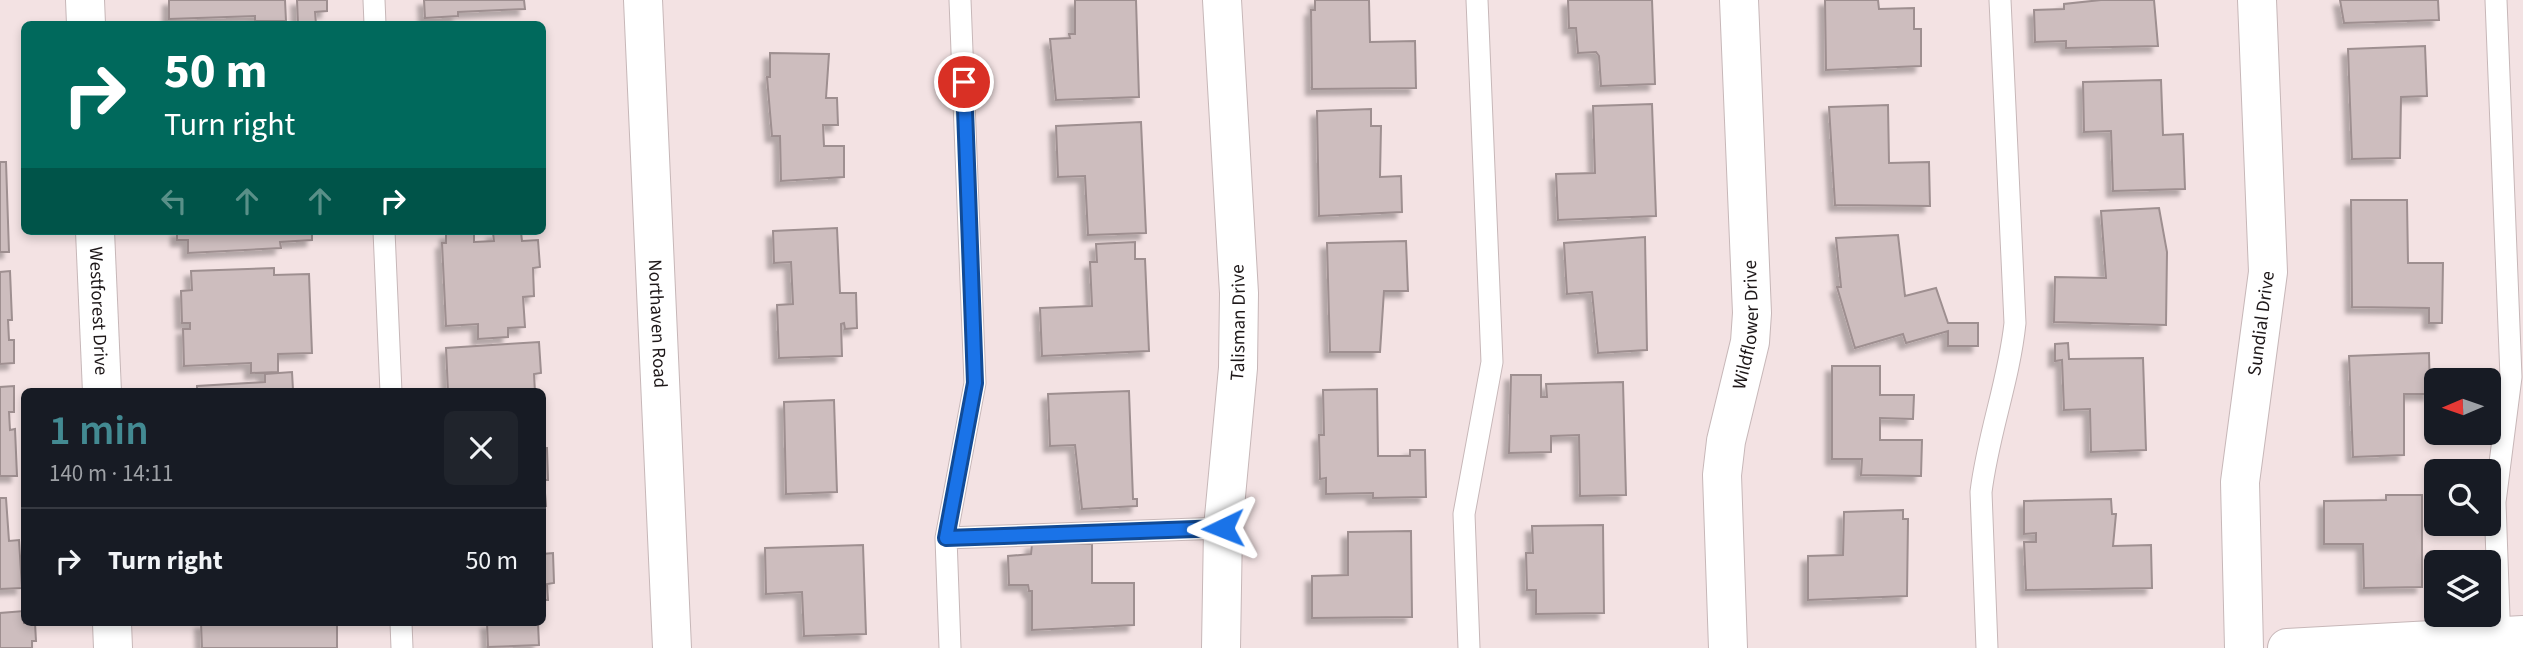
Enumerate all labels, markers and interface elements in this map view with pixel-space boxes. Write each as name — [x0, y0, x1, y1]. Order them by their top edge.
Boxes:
text: 50 m — [164, 37, 268, 107]
icon: right — [49, 49, 140, 140]
pin — [934, 52, 994, 112]
icon: arrive — [945, 63, 983, 101]
text: Turn right — [164, 102, 295, 148]
icon: left — [155, 182, 193, 220]
icon: ahead — [228, 182, 266, 220]
icon: ahead — [301, 182, 339, 220]
icon: right — [374, 182, 412, 220]
street label: Westforest Drive — [82, 246, 115, 376]
street label: Northaven Road — [641, 259, 674, 389]
street label: Wildflower Drive — [1725, 260, 1766, 392]
street label: Talisman Drive — [1223, 264, 1253, 382]
street label: Sundial Drive — [2241, 269, 2282, 378]
north arrow — [2424, 368, 2501, 444]
map controls — [2424, 368, 2501, 627]
text: 1 min — [49, 401, 149, 461]
button: close — [444, 411, 518, 485]
text: 140 m · 14:11 — [49, 457, 173, 490]
button: search — [2424, 459, 2501, 536]
position arrow — [1186, 491, 1260, 565]
icon: right — [49, 542, 87, 580]
text: Turn right — [108, 542, 223, 579]
text: 50 m — [465, 542, 518, 579]
button: layers — [2424, 550, 2501, 627]

